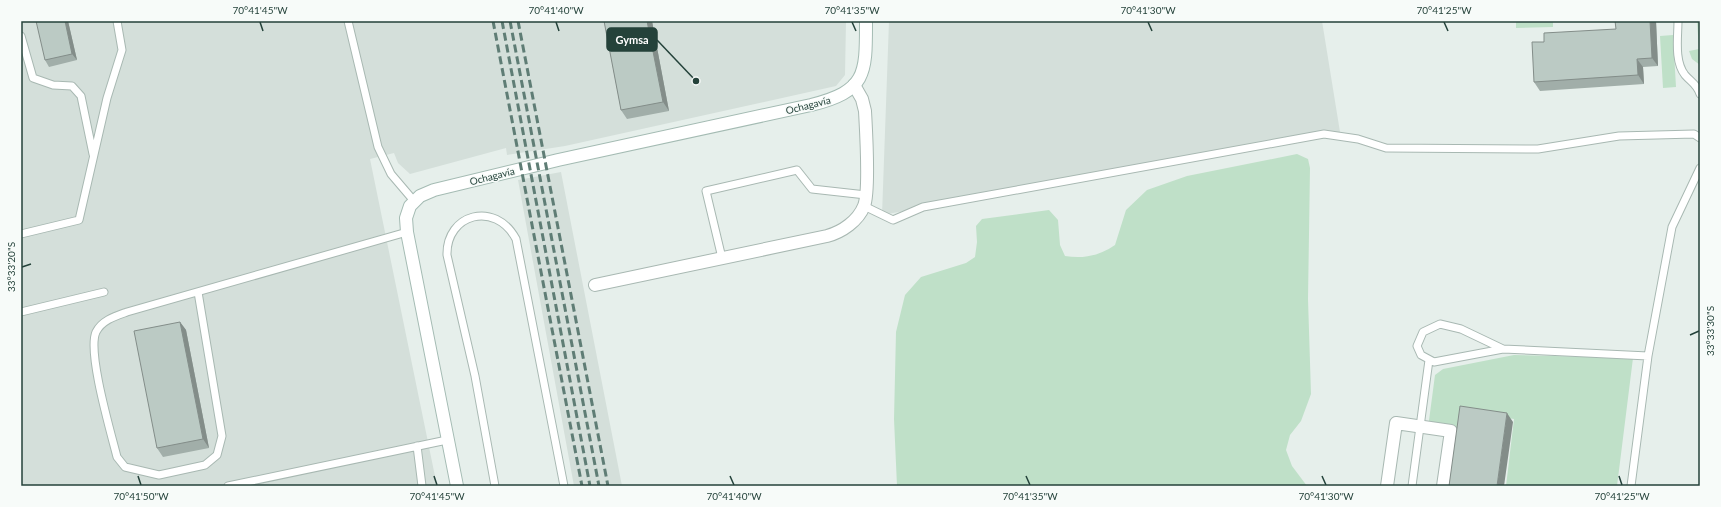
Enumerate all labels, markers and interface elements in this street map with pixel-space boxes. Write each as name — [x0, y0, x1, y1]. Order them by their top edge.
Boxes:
text: 70°41'45"W — [232, 4, 288, 16]
text: 70°41'40"W — [528, 4, 584, 16]
text: 70°41'35"W — [824, 4, 880, 16]
text: 70°41'30"W — [1120, 4, 1176, 16]
text: 70°41'25"W — [1416, 4, 1472, 16]
callout: Gymsa — [607, 28, 657, 51]
text: Gymsa — [615, 33, 649, 46]
street label: Ochagavía — [784, 94, 832, 116]
street label: Ochagavía — [468, 165, 516, 187]
text: 33°33'20"S — [5, 242, 17, 292]
text: 33°33'30"S — [1704, 306, 1716, 356]
text: 70°41'50"W — [113, 490, 169, 502]
text: 70°41'45"W — [409, 490, 465, 502]
text: 70°41'40"W — [706, 490, 762, 502]
text: 70°41'35"W — [1002, 490, 1058, 502]
text: 70°41'30"W — [1298, 490, 1354, 502]
text: 70°41'25"W — [1594, 490, 1650, 502]

